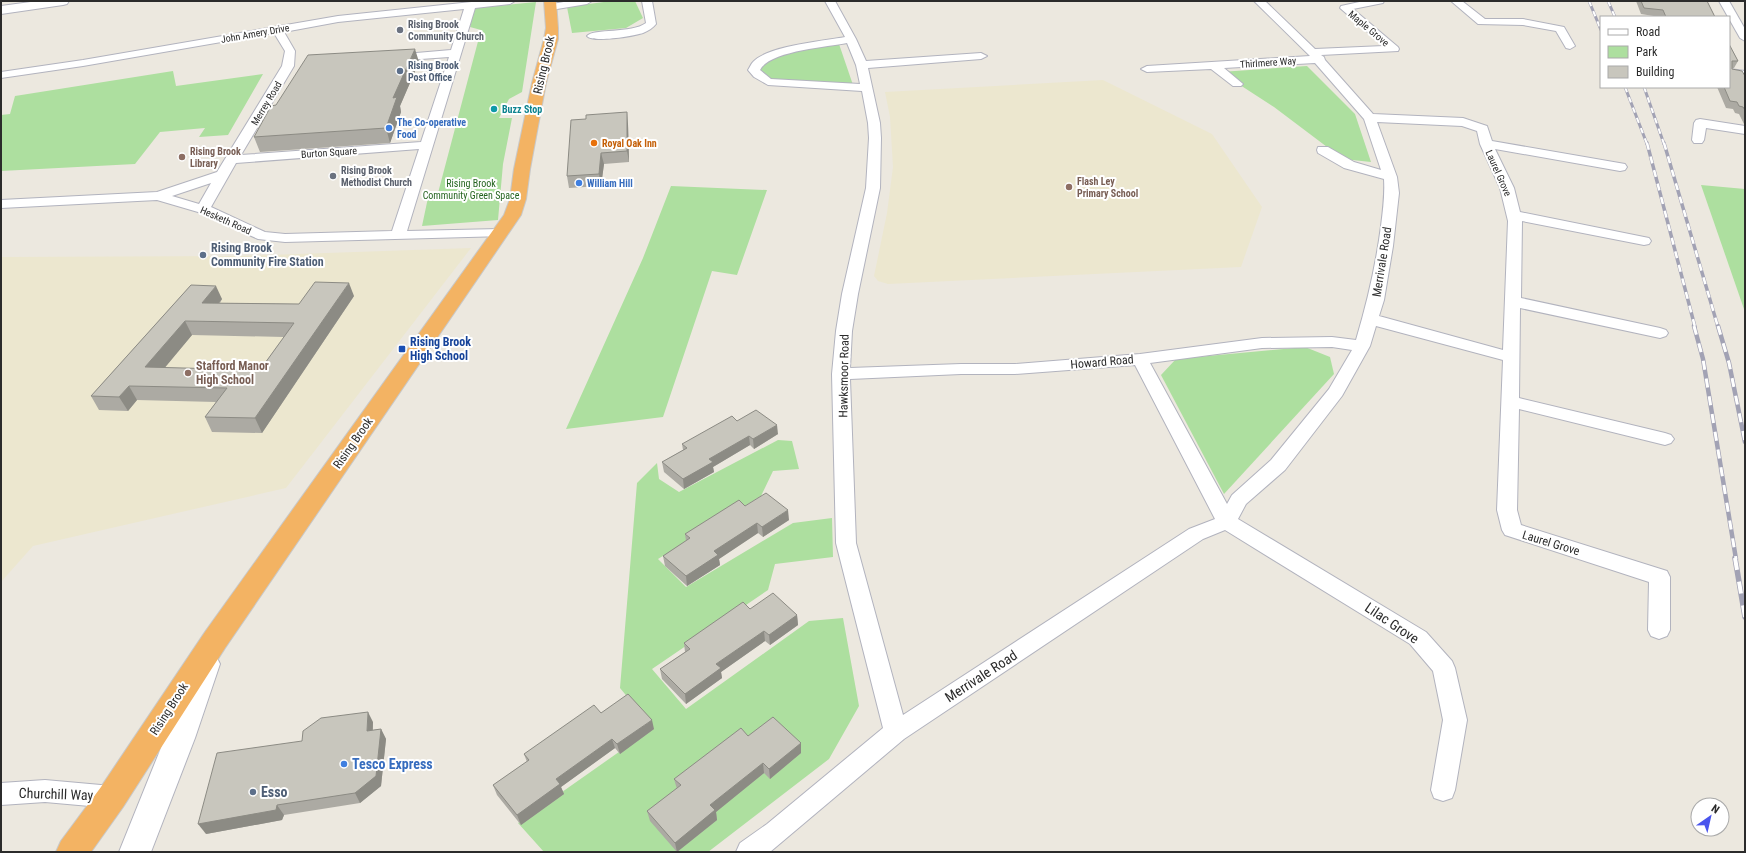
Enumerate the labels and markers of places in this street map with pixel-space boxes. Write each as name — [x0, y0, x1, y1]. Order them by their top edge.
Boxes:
place label: Rising Brook Community Church — [408, 19, 484, 42]
marker: Rising Brook Community Church — [395, 25, 405, 35]
place label: Rising Brook Post Office — [408, 60, 459, 83]
marker: Rising Brook Post Office — [395, 66, 405, 76]
marker: Buzz Stop — [489, 104, 499, 114]
place label: Buzz Stop — [502, 104, 542, 115]
place label: The Co-operative Food — [397, 117, 466, 140]
marker: The Co-operative Food — [384, 123, 394, 133]
marker: Royal Oak Inn — [589, 138, 599, 148]
place label: Royal Oak Inn — [602, 138, 657, 149]
place label: Rising Brook Library — [190, 146, 241, 169]
marker: Rising Brook Library — [177, 152, 187, 162]
place label: Rising Brook Methodist Church — [341, 165, 412, 188]
marker: Rising Brook Methodist Church — [328, 171, 338, 181]
place label: Flash Ley Primary School — [1077, 176, 1138, 199]
marker: William Hill — [574, 178, 584, 188]
place label: William Hill — [587, 178, 633, 189]
marker: Flash Ley Primary School — [1064, 182, 1074, 192]
place label: Rising Brook Community Fire Station — [211, 241, 324, 269]
marker: Rising Brook Community Fire Station — [198, 250, 208, 260]
place label: Rising Brook High School — [410, 335, 471, 363]
marker: Rising Brook High School — [397, 344, 407, 354]
place label: Stafford Manor High School — [196, 359, 269, 387]
marker: Stafford Manor High School — [183, 368, 193, 378]
place label: Tesco Express — [352, 756, 433, 772]
marker: Tesco Express — [339, 759, 349, 769]
place label: Esso — [261, 784, 288, 800]
marker: Esso — [248, 787, 258, 797]

